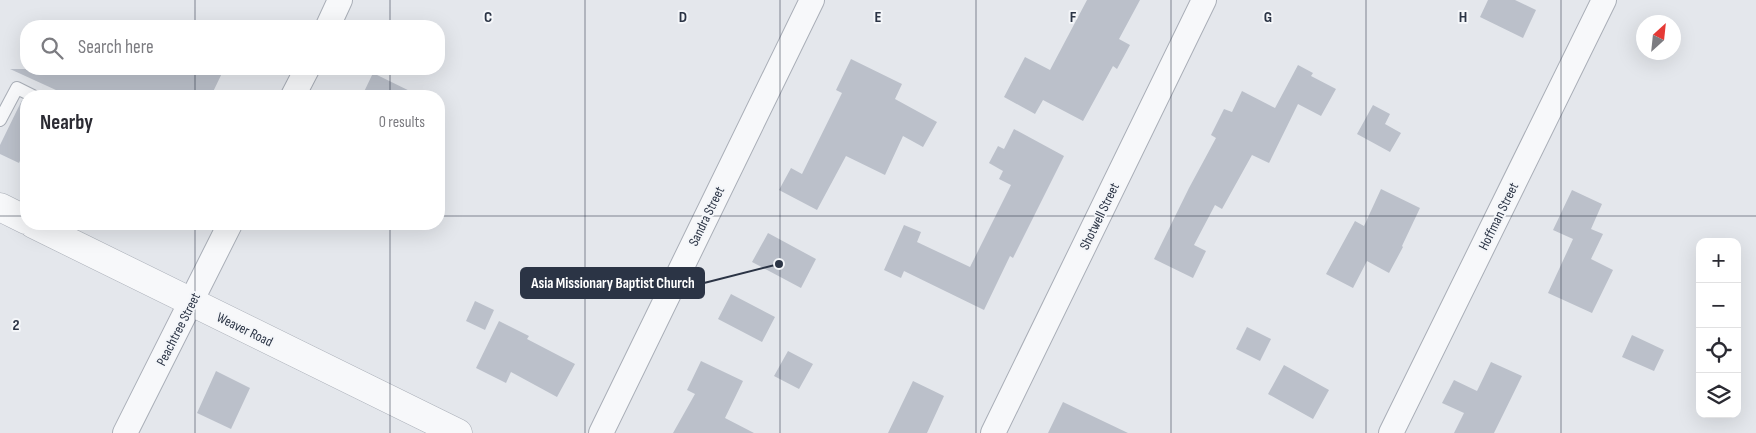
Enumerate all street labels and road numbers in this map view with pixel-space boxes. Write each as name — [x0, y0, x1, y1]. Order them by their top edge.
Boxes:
street label: Shotwell Street — [1076, 180, 1123, 253]
street label: Hoffman Street — [1475, 180, 1522, 253]
street label: Sandra Street — [685, 184, 728, 249]
street label: Peachtree Street — [153, 290, 204, 369]
street label: Weaver Road — [214, 309, 276, 350]

